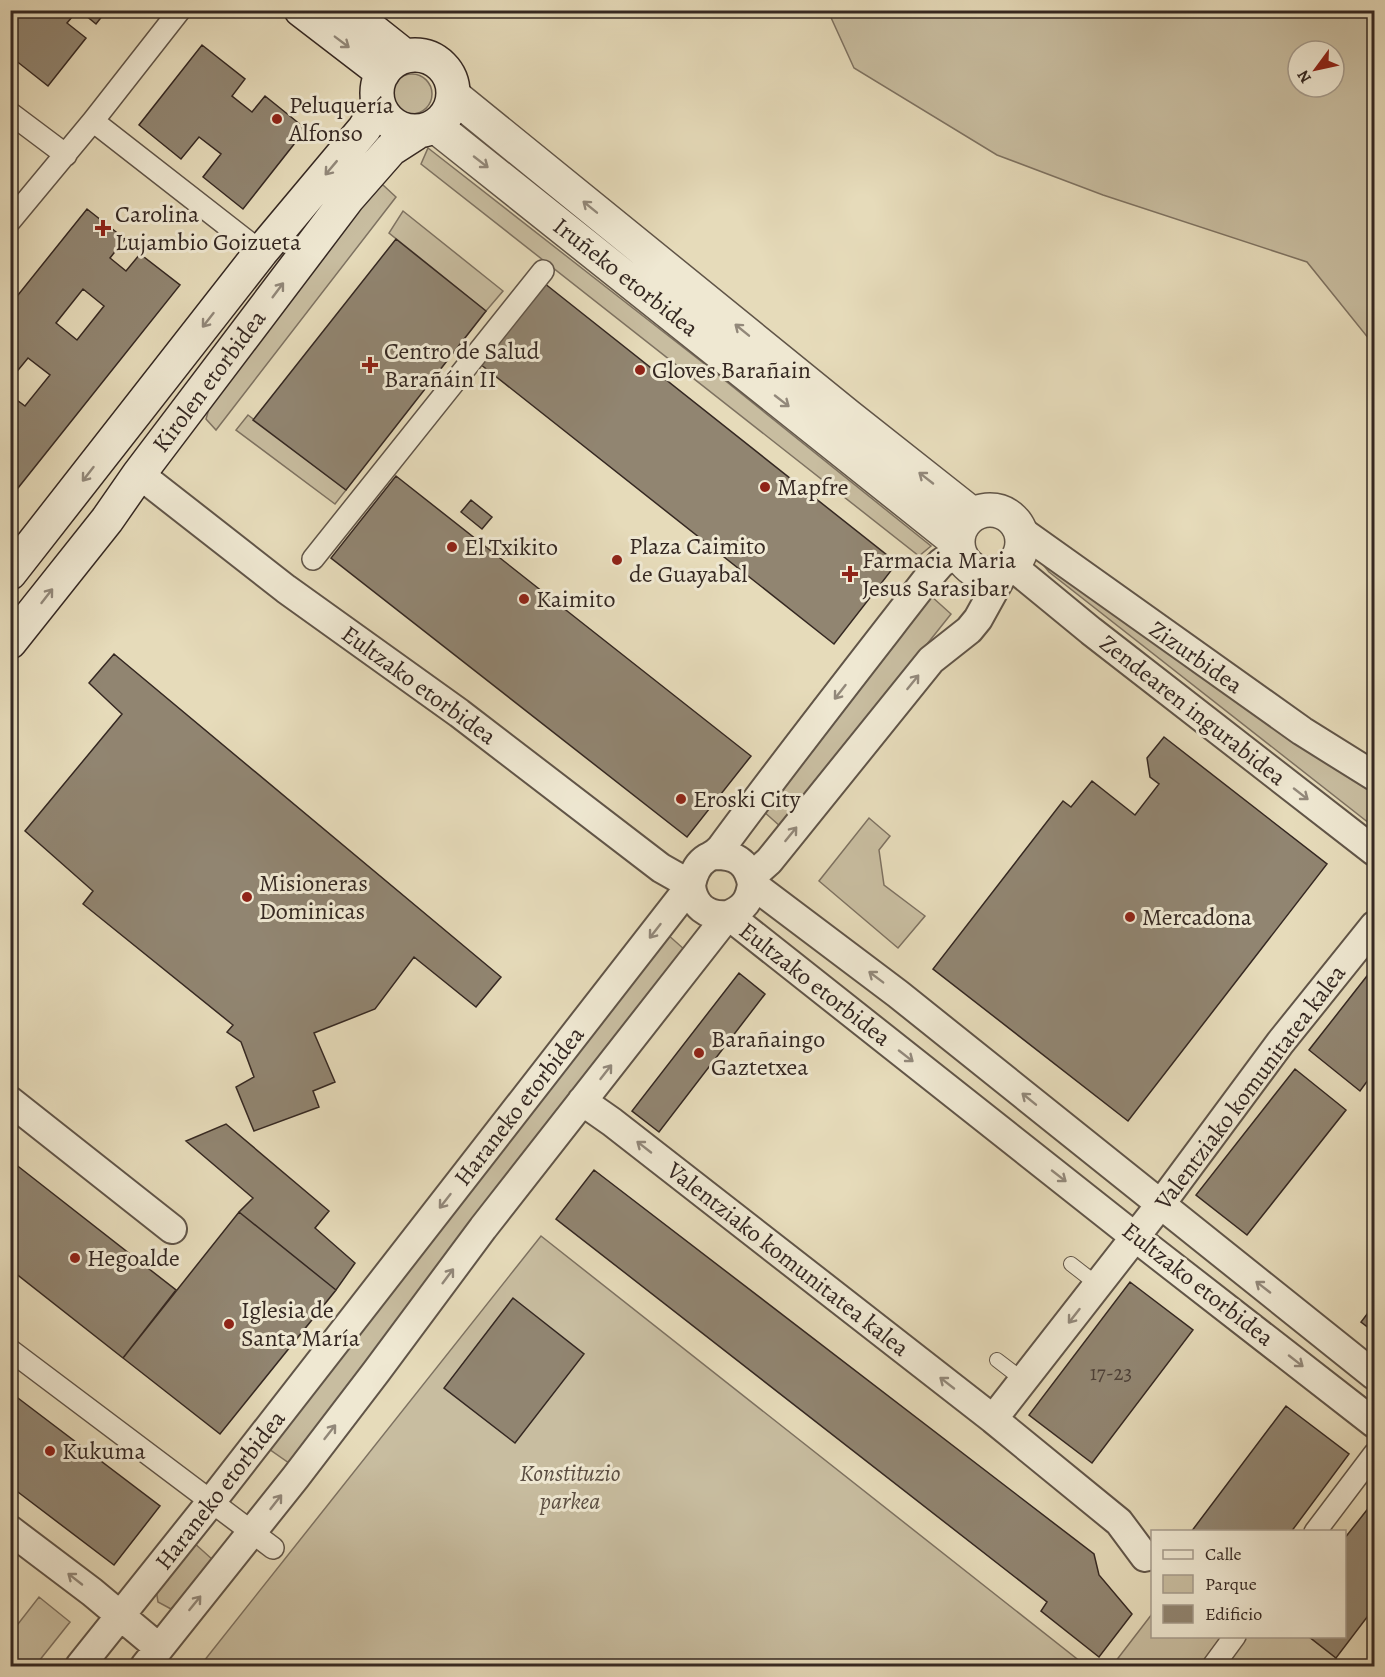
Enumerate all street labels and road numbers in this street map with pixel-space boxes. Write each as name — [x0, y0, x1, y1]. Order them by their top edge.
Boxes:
street label: Iruñeko etorbidea — [547, 210, 706, 344]
street label: Kirolen etorbidea — [145, 302, 274, 459]
street label: Zizurbidea — [1143, 613, 1250, 701]
street label: Eultzako etorbidea — [335, 618, 504, 753]
street label: Zendearen ingurabidea — [1093, 627, 1293, 793]
street label: Eultzako etorbidea — [732, 915, 898, 1054]
street label: Valentziako komunitatea kalea — [1147, 957, 1353, 1217]
street label: Haraneko etorbidea — [446, 1019, 592, 1193]
street label: Valentziako komunitatea kalea — [659, 1154, 916, 1364]
street label: Eultzako etorbidea — [1115, 1215, 1281, 1354]
street label: Haraneko etorbidea — [147, 1403, 293, 1577]

